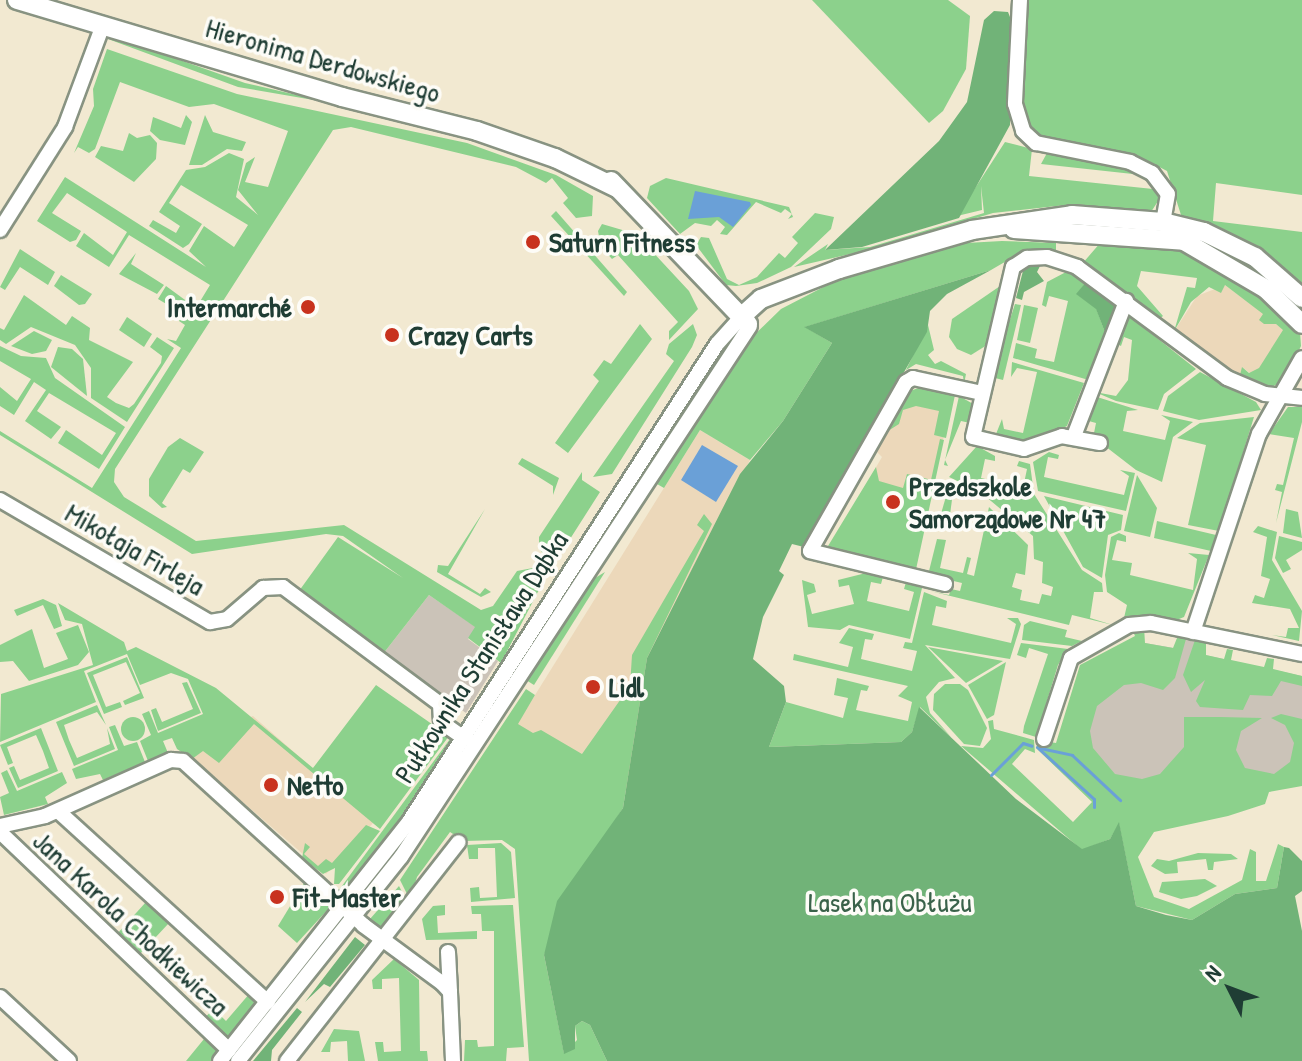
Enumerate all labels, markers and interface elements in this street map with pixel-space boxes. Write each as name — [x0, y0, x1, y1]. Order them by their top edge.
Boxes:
street label: Hieronima Derdowskiego — [202, 11, 444, 109]
place label: Saturn Fitness — [549, 225, 695, 259]
marker: Saturn Fitness — [524, 233, 542, 251]
place label: Intermarché — [167, 290, 292, 324]
marker: Intermarché — [299, 298, 317, 316]
place label: Crazy Carts — [408, 318, 533, 352]
marker: Crazy Carts — [383, 326, 401, 344]
place label: Przedszkole Samorządowe Nr 47 — [909, 469, 1106, 535]
marker: Przedszkole Samorządowe Nr 47 — [884, 493, 902, 511]
street label: Mikołaja Firleja — [59, 496, 211, 602]
street label: Pułkownika Stanisława Dąbka — [387, 525, 575, 789]
place label: Lidl — [609, 670, 644, 704]
marker: Lidl — [584, 678, 602, 696]
place label: Netto — [287, 768, 344, 802]
marker: Netto — [262, 776, 280, 794]
street label: Jana Karola Chodkiewicza — [26, 824, 236, 1022]
place label: Fit-Master — [293, 880, 401, 914]
park label: Lasek na Obłużu — [808, 885, 972, 919]
marker: Fit-Master — [268, 888, 286, 906]
north arrow — [1190, 949, 1270, 1029]
text: N — [1197, 959, 1227, 987]

